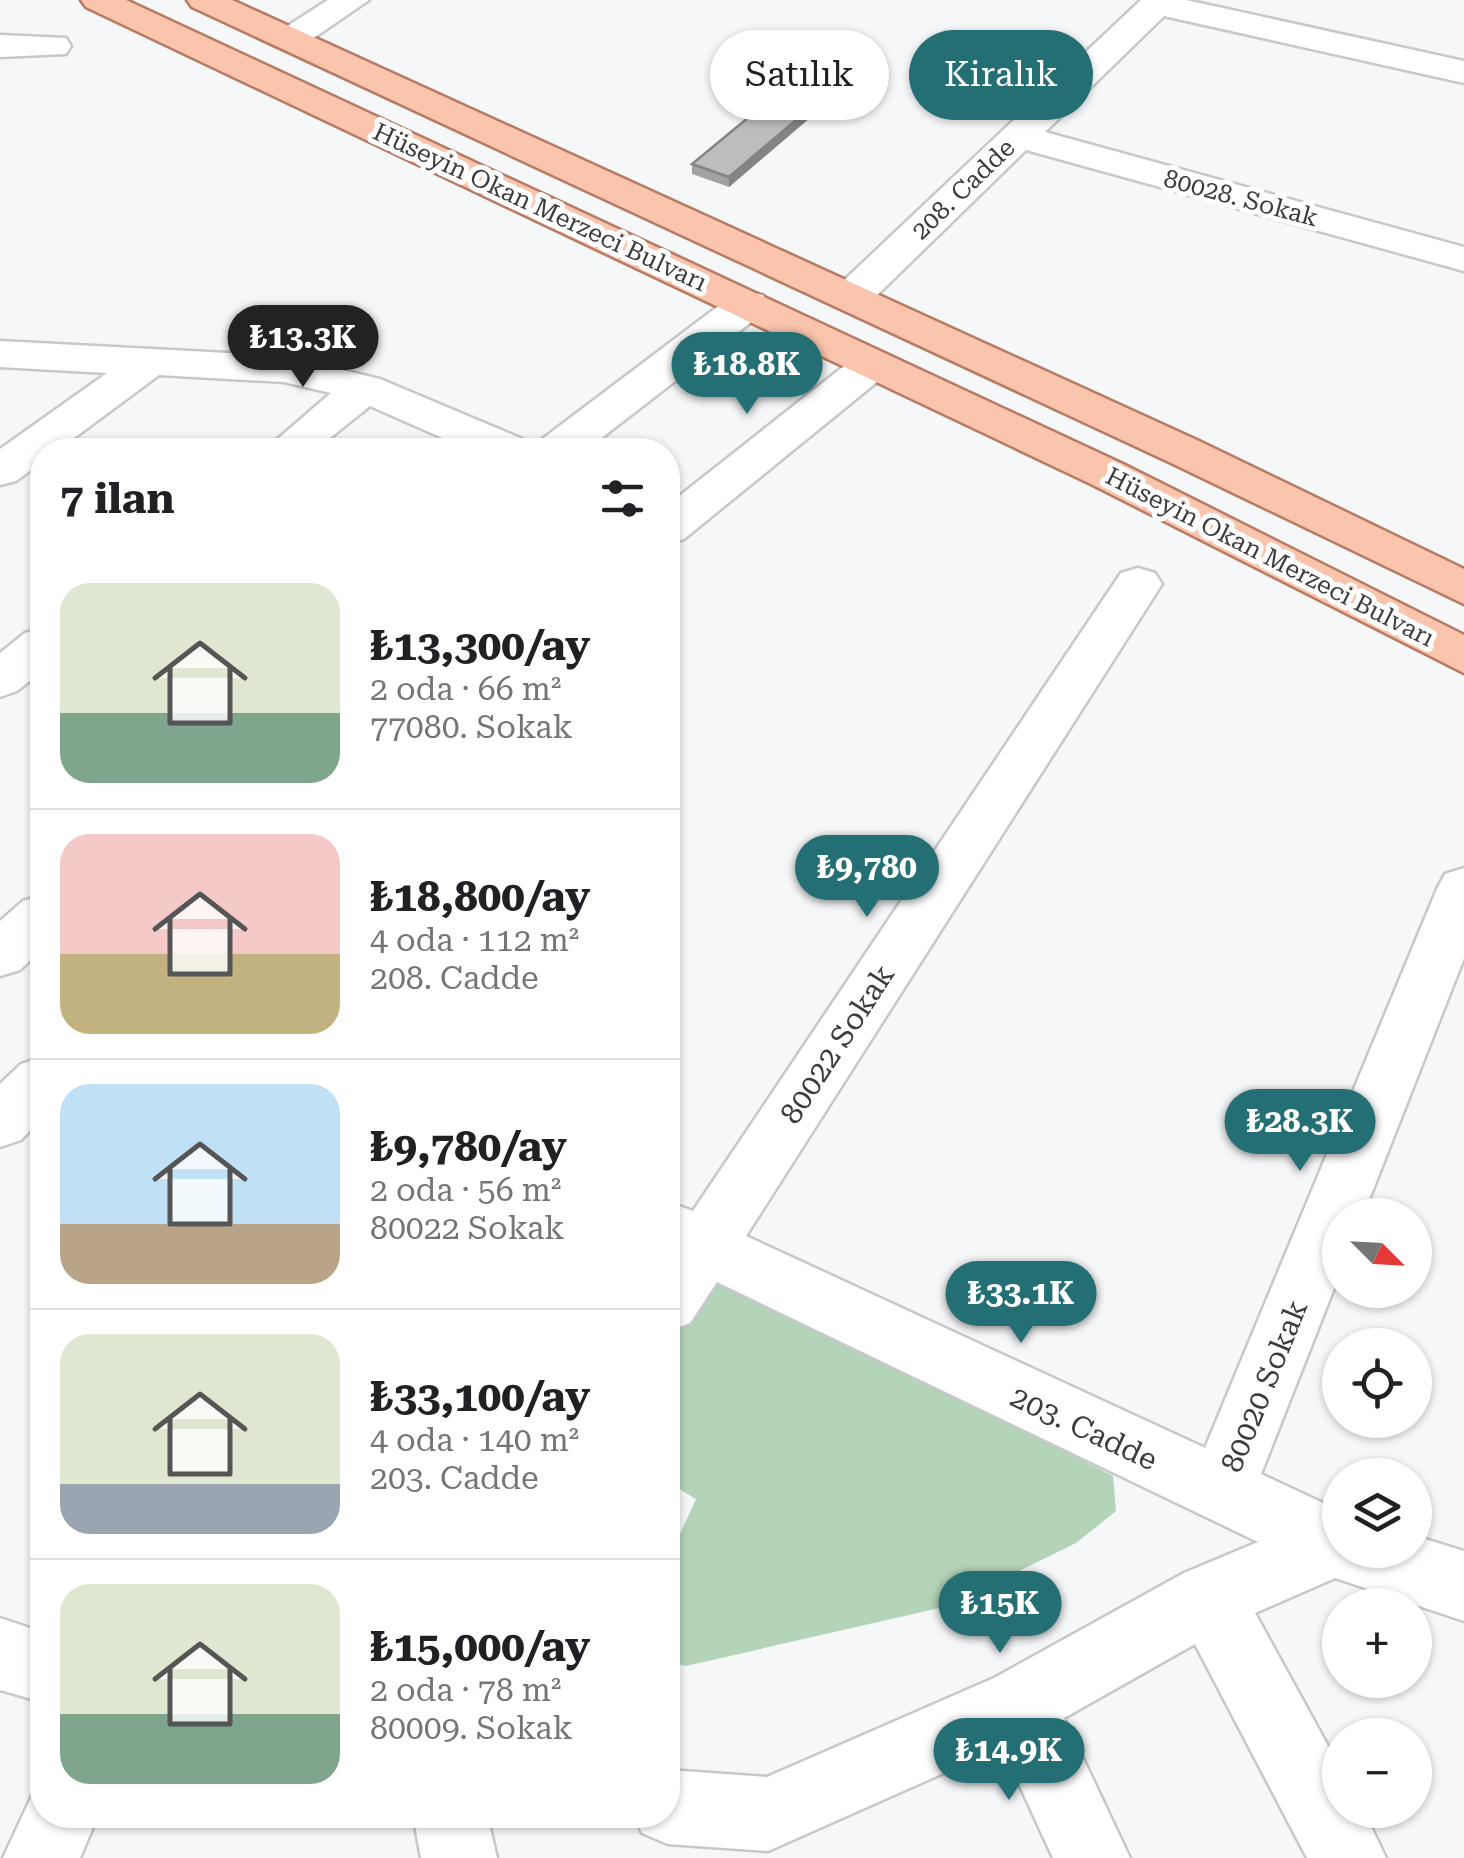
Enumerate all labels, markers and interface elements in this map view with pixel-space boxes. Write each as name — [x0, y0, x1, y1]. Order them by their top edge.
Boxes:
chip: Satılık — [710, 30, 889, 120]
chip: Kiralık — [909, 30, 1093, 120]
street label: Hüseyin Okan Merzeci Bulvarı — [369, 117, 711, 297]
street label: 208. Cadde — [906, 133, 1020, 245]
street label: 80028. Sokak — [1161, 163, 1321, 233]
pin: ₺13.3K — [222, 305, 384, 390]
text: ₺13.3K — [250, 318, 356, 356]
pin: ₺18.8K — [666, 332, 828, 417]
text: ₺18.8K — [694, 345, 800, 383]
street label: Hüseyin Okan Merzeci Bulvarı — [1101, 461, 1439, 653]
icon: filters — [595, 471, 650, 526]
text: 7 ilan — [60, 474, 175, 523]
text: ₺13,300/ay — [370, 621, 590, 670]
icon: home — [140, 623, 260, 743]
text: 2 oda · 66 m² — [370, 670, 561, 708]
text: 77080. Sokak — [370, 708, 573, 746]
pin: ₺9,780 — [786, 835, 948, 920]
text: ₺9,780 — [817, 848, 917, 886]
text: ₺18,800/ay — [370, 872, 590, 921]
icon: home — [140, 874, 260, 994]
text: 4 oda · 112 m² — [370, 921, 579, 959]
street label: 80022 Sokak — [773, 958, 901, 1130]
text: 208. Cadde — [370, 959, 539, 997]
pin: ₺28.3K — [1219, 1089, 1381, 1174]
text: ₺28.3K — [1247, 1102, 1353, 1140]
text: ₺9,780/ay — [370, 1122, 567, 1171]
icon: home — [140, 1124, 260, 1244]
text: 2 oda · 56 m² — [370, 1171, 561, 1209]
north arrow — [1322, 1198, 1432, 1308]
map controls — [1322, 1198, 1432, 1828]
text: 80022 Sokak — [370, 1209, 565, 1247]
pin: ₺33.1K — [940, 1261, 1102, 1346]
text: ₺33.1K — [968, 1274, 1074, 1312]
street label: 80020 Sokak — [1214, 1295, 1314, 1477]
button: locate — [1322, 1328, 1432, 1438]
text: ₺33,100/ay — [370, 1372, 590, 1421]
icon: home — [140, 1374, 260, 1494]
street label: 203. Cadde — [1005, 1379, 1163, 1477]
text: 4 oda · 140 m² — [370, 1421, 579, 1459]
button: layers — [1322, 1458, 1432, 1568]
text: 203. Cadde — [370, 1459, 539, 1497]
pin: ₺15K — [941, 1571, 1059, 1656]
text: ₺15K — [961, 1584, 1039, 1622]
button: + — [1322, 1588, 1432, 1698]
text: ₺15,000/ay — [370, 1622, 590, 1671]
icon: home — [140, 1624, 260, 1744]
text: 2 oda · 78 m² — [370, 1671, 561, 1709]
text: 80009. Sokak — [370, 1709, 573, 1747]
pin: ₺14.9K — [928, 1718, 1090, 1803]
button: − — [1322, 1718, 1432, 1828]
text: ₺14.9K — [956, 1731, 1062, 1769]

